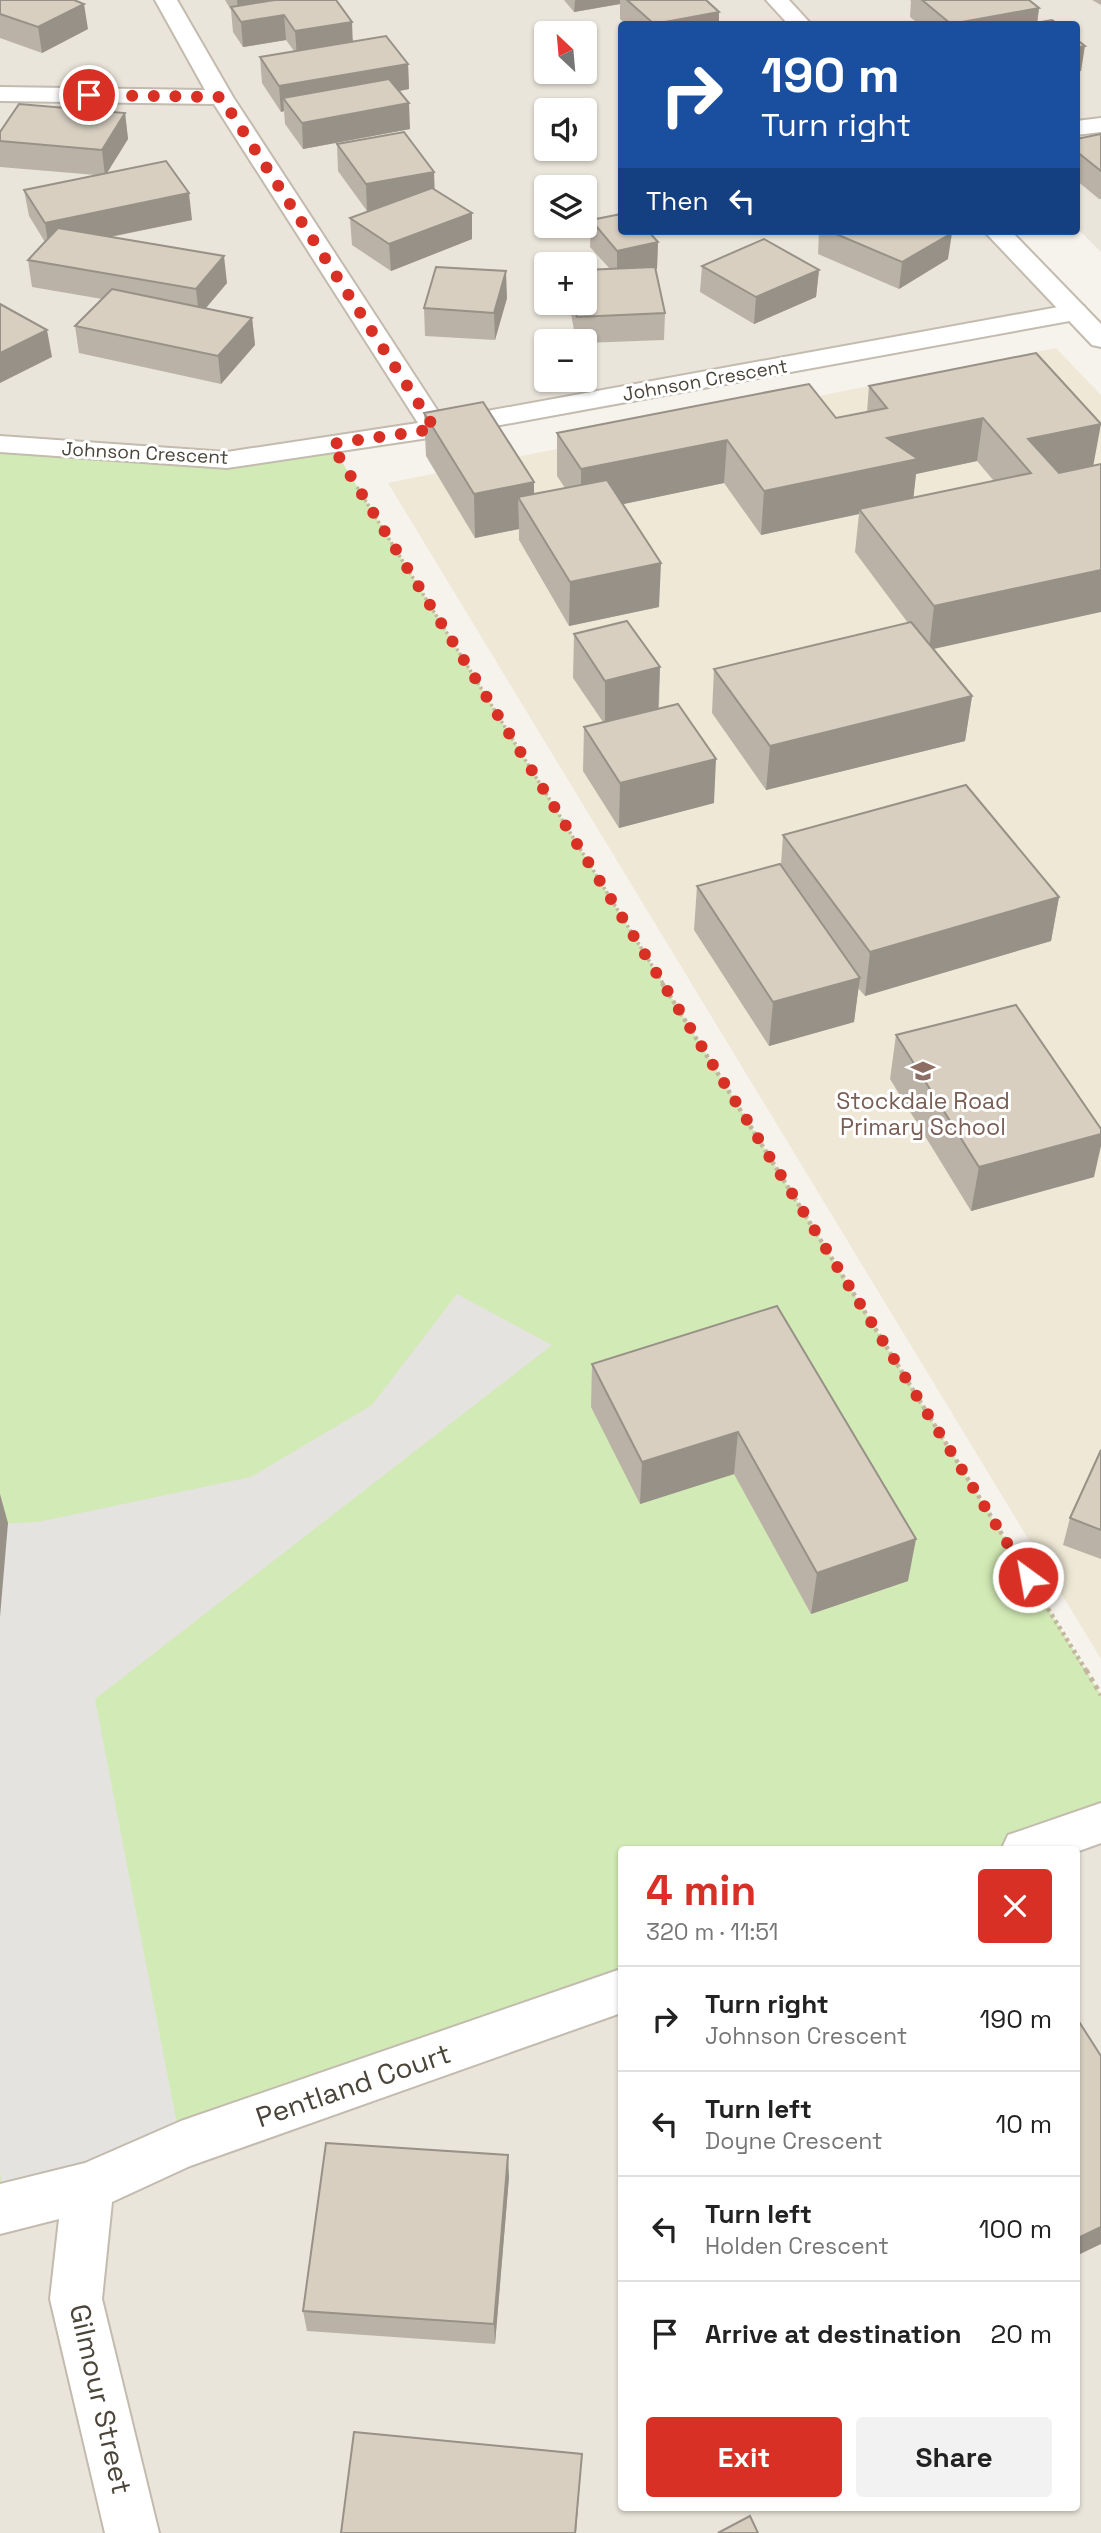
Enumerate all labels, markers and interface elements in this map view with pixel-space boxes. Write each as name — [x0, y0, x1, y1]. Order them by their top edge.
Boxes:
north arrow — [534, 21, 597, 84]
map controls — [534, 21, 597, 392]
text: 190 m — [761, 44, 899, 106]
icon: right — [646, 49, 737, 140]
pin — [59, 65, 119, 125]
icon: arrive — [70, 76, 108, 114]
button: sound — [534, 98, 597, 161]
text: Turn right — [761, 105, 911, 145]
button: layers — [534, 175, 597, 238]
icon: left — [723, 182, 761, 220]
text: Then — [646, 184, 709, 218]
button: + — [534, 252, 597, 315]
button: − — [534, 329, 597, 392]
street label: Johnson Crescent — [621, 353, 789, 407]
street label: Johnson Crescent — [61, 436, 229, 470]
school or university icon: Stockdale Road Primary School — [909, 1057, 937, 1085]
place label: Stockdale Road Primary School — [836, 1086, 1010, 1142]
position arrow — [991, 1540, 1065, 1614]
text: 4 min — [646, 1864, 756, 1917]
button: close — [978, 1869, 1052, 1943]
text: 320 m · 11:51 — [646, 1917, 778, 1947]
text: Turn right — [705, 1987, 829, 2021]
icon: right — [646, 2000, 684, 2038]
text: 190 m — [980, 2002, 1052, 2036]
text: Johnson Crescent — [705, 2021, 907, 2051]
street label: Pentland Court — [251, 2035, 455, 2135]
text: Turn left — [705, 2092, 812, 2126]
icon: left — [646, 2105, 684, 2143]
text: 10 m — [995, 2107, 1052, 2141]
text: Doyne Crescent — [705, 2126, 883, 2156]
text: Turn left — [705, 2197, 812, 2231]
icon: left — [646, 2210, 684, 2248]
text: 100 m — [979, 2212, 1052, 2246]
text: Holden Crescent — [705, 2231, 889, 2261]
street label: Gilmour Street — [62, 2300, 140, 2498]
icon: arrive — [646, 2315, 684, 2353]
text: Arrive at destination — [705, 2317, 962, 2351]
text: 20 m — [991, 2317, 1052, 2351]
button: Exit — [646, 2417, 842, 2497]
button: Share — [856, 2417, 1052, 2497]

